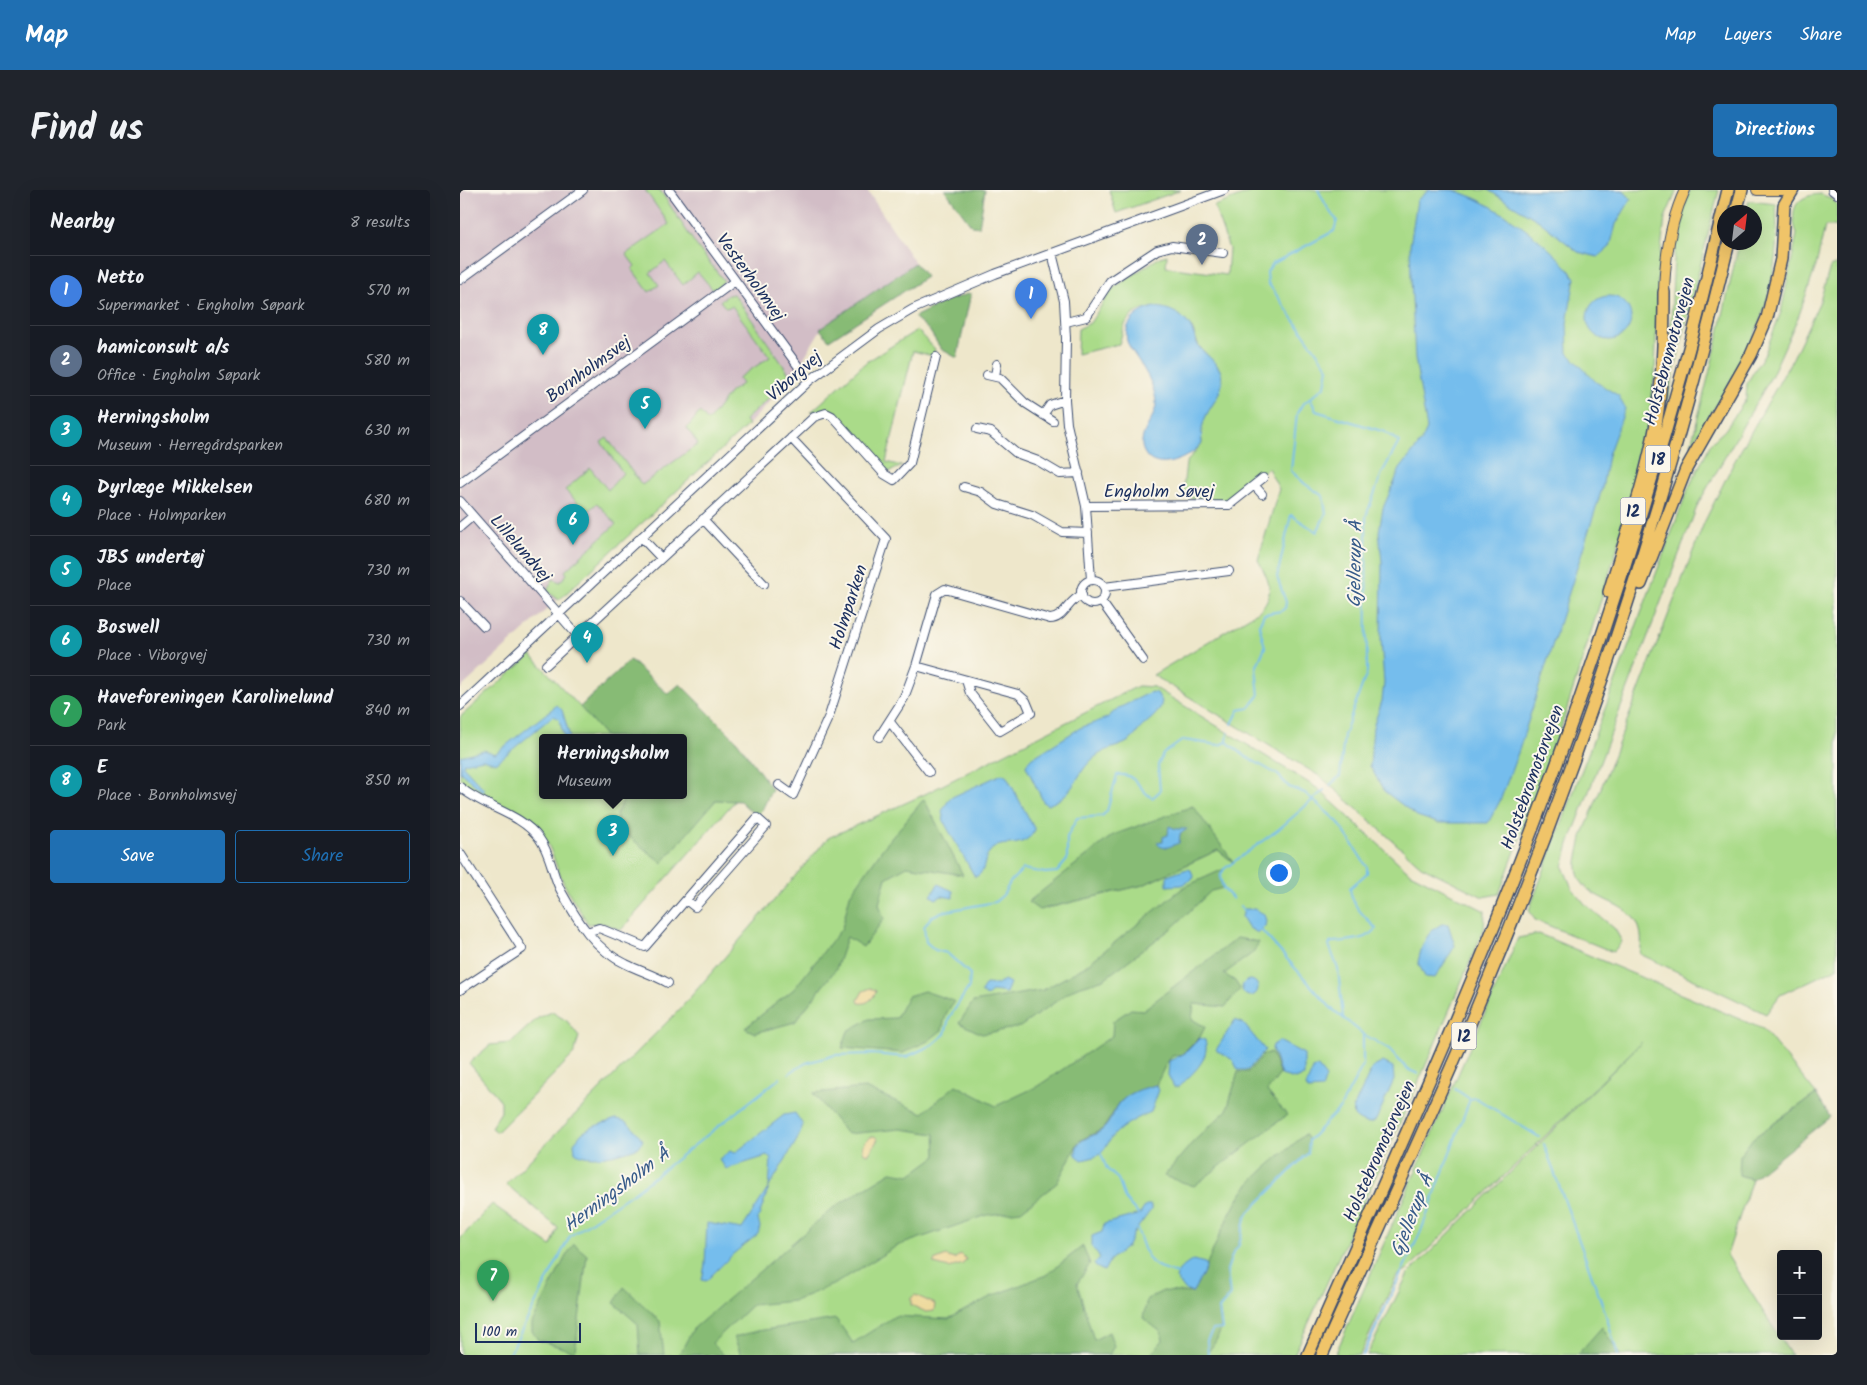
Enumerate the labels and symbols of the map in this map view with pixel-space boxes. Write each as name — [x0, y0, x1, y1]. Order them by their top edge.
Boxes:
north arrow — [1717, 205, 1762, 250]
pin: 2 — [1186, 224, 1218, 265]
street label: Vesterholmvej — [708, 228, 793, 329]
street label: Holstebromotorvejen — [1637, 274, 1704, 429]
pin: 1 — [1015, 278, 1047, 319]
pin: 8 — [527, 314, 559, 355]
street label: Bornholmsvej — [540, 328, 639, 411]
street label: Viborgvej — [760, 344, 831, 410]
pin: 5 — [629, 388, 661, 429]
road number: 18 — [1646, 445, 1670, 472]
street label: Engholm Søvej — [1104, 478, 1216, 507]
road number: 12 — [1620, 498, 1646, 524]
pin: 6 — [557, 504, 589, 545]
street label: Lillelundvej — [482, 508, 559, 591]
water label: Gjellerup Å — [1340, 518, 1372, 608]
street label: Holmparken — [822, 561, 877, 654]
pin: 4 — [571, 622, 603, 663]
street label: Holstebromotorvejen — [1494, 701, 1573, 854]
pin: 3 — [597, 815, 629, 856]
your location — [1266, 860, 1292, 886]
road number: 12 — [1452, 1022, 1476, 1049]
street label: Holstebromotorvejen — [1336, 1076, 1425, 1227]
water label: Herningsholm Å — [557, 1139, 679, 1241]
water label: Gjellerup Å — [1383, 1168, 1444, 1261]
pin: 7 — [477, 1260, 509, 1301]
scale bar — [475, 1320, 581, 1343]

